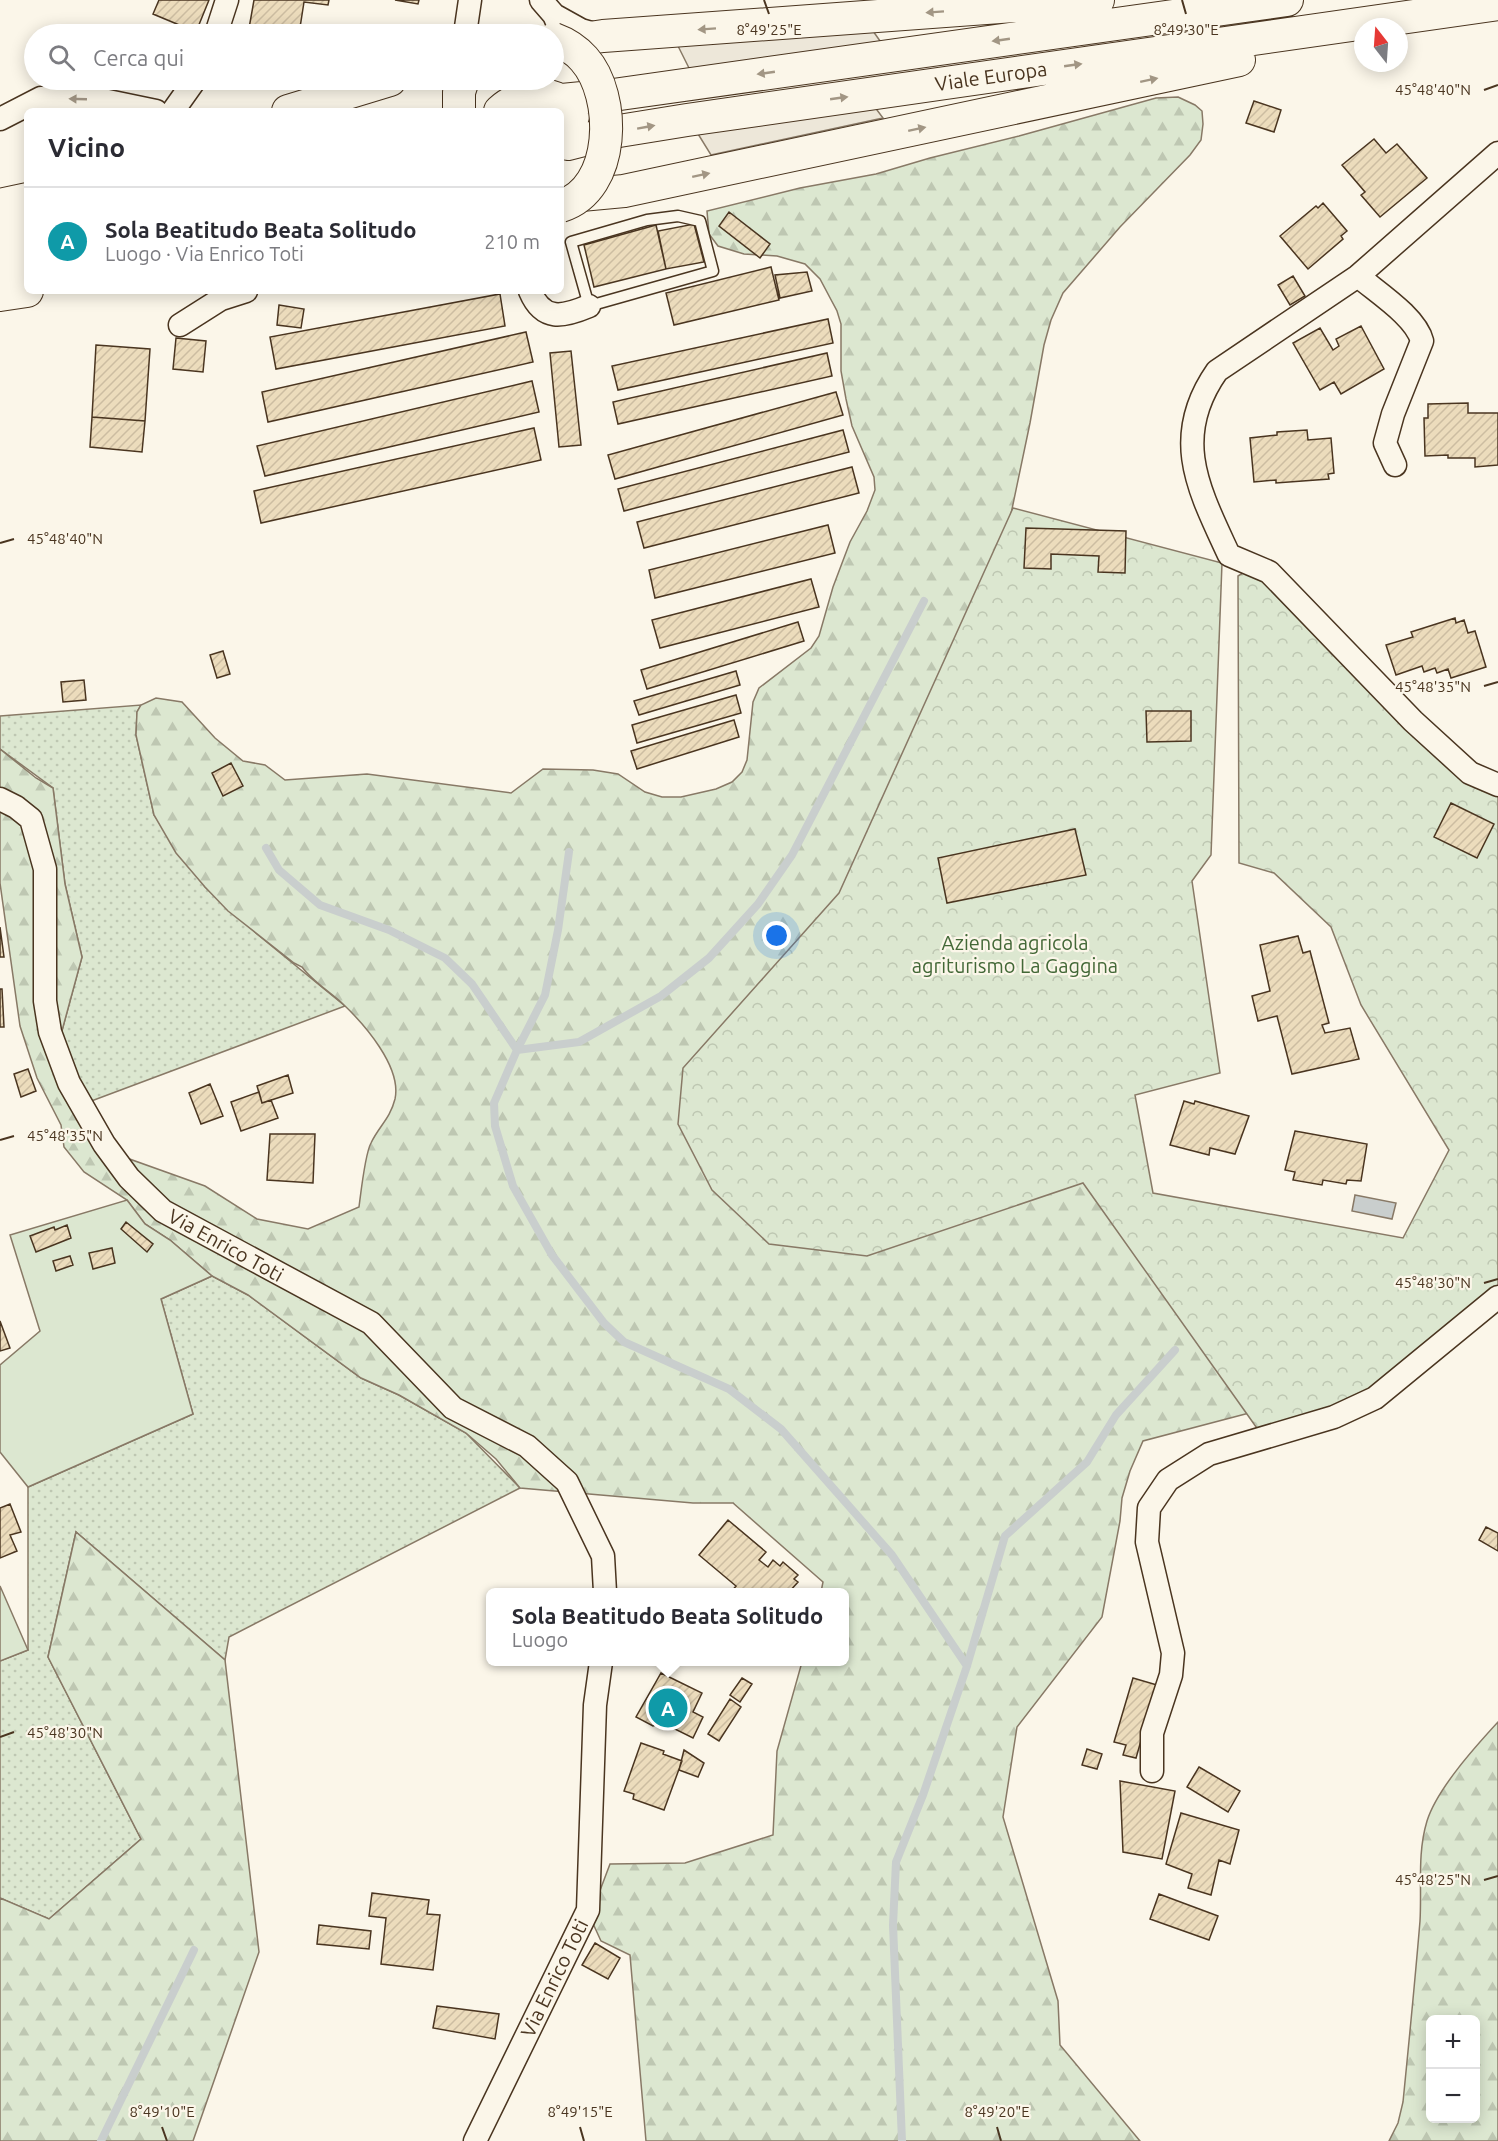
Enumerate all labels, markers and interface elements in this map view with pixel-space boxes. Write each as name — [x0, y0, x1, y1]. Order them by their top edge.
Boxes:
one-way arrow — [926, 7, 945, 17]
north arrow — [1354, 18, 1408, 72]
text: 8°49'25"E — [736, 21, 802, 38]
text: 8°49'30"E — [1153, 21, 1219, 38]
search box — [24, 24, 564, 90]
one-way arrow — [698, 24, 717, 33]
one-way arrow — [991, 36, 1010, 45]
icon: search — [45, 41, 78, 74]
text: Cerca qui — [93, 45, 184, 70]
street label: Viale Europa — [933, 57, 1049, 95]
one-way arrow — [1064, 60, 1083, 69]
one-way arrow — [756, 68, 775, 77]
one-way arrow — [1139, 74, 1158, 84]
text: 45°48'40"N — [1395, 81, 1471, 98]
one-way arrow — [829, 94, 848, 103]
one-way arrow — [69, 95, 88, 104]
one-way arrow — [637, 122, 656, 131]
one-way arrow — [907, 124, 926, 133]
text: Vicino — [48, 133, 125, 162]
one-way arrow — [692, 170, 711, 179]
text: Sola Beatitudo Beata Solitudo — [105, 217, 416, 242]
text: A — [60, 230, 75, 253]
text: 210 m — [484, 230, 540, 253]
text: Luogo · Via Enrico Toti — [105, 242, 304, 265]
text: 45°48'40"N — [27, 530, 103, 547]
text: 45°48'35"N — [1395, 678, 1471, 695]
your location — [762, 921, 791, 950]
park label: Azienda agricola agriturismo La Gaggina — [912, 931, 1118, 977]
text: 45°48'35"N — [27, 1127, 103, 1144]
street label: Via Enrico Toti — [164, 1204, 288, 1286]
text: 45°48'30"N — [1395, 1274, 1471, 1291]
popup — [486, 1588, 849, 1666]
text: Sola Beatitudo Beata Solitudo — [512, 1603, 823, 1628]
text: Luogo — [512, 1628, 568, 1651]
pin: A — [648, 1686, 688, 1730]
text: 45°48'30"N — [27, 1724, 103, 1741]
text: 45°48'25"N — [1395, 1871, 1471, 1888]
street label: Via Enrico Toti — [516, 1915, 592, 2041]
map controls — [1426, 2015, 1480, 2123]
button: + — [1426, 2015, 1480, 2069]
button: − — [1426, 2069, 1480, 2123]
text: 8°49'10"E — [129, 2103, 195, 2120]
text: 8°49'15"E — [547, 2103, 613, 2120]
text: 8°49'20"E — [964, 2103, 1030, 2120]

